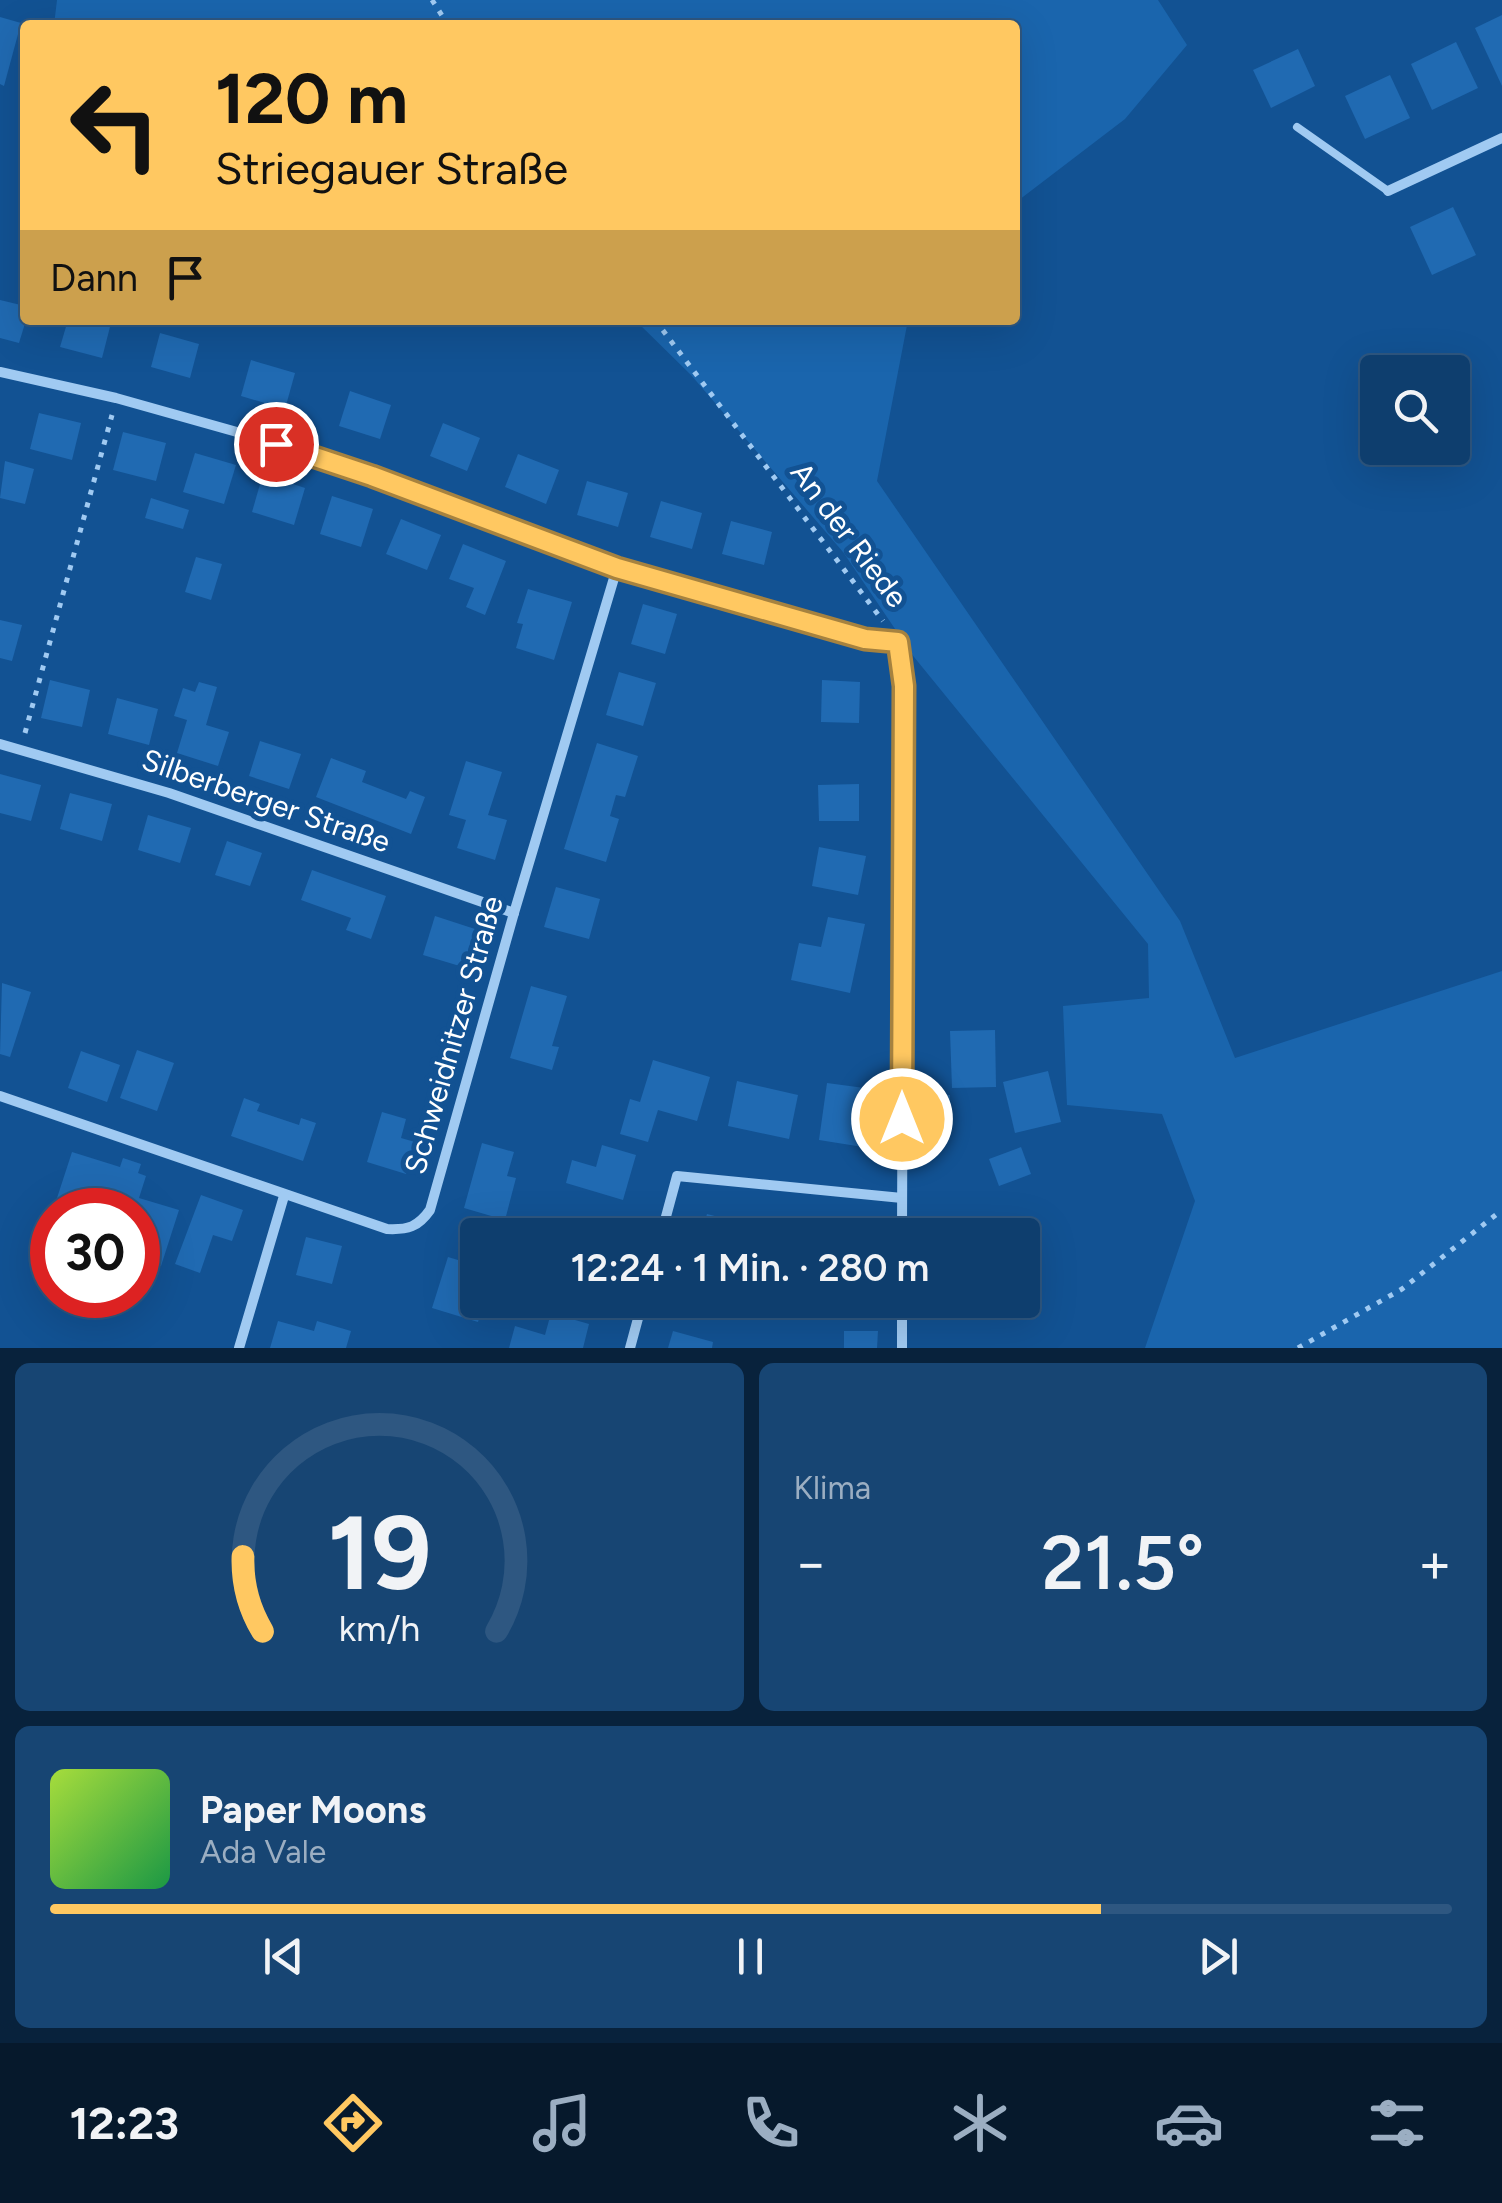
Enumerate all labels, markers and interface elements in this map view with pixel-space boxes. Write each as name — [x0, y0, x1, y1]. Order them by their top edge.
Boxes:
text: 120 m — [215, 56, 408, 141]
icon: left — [50, 60, 180, 190]
text: Striegauer Straße — [215, 141, 568, 195]
icon: arrive — [158, 250, 213, 305]
text: Dann — [50, 255, 138, 301]
map controls — [1360, 355, 1470, 465]
button: search — [1360, 355, 1470, 465]
pin — [234, 402, 319, 487]
icon: arrive — [249, 417, 304, 472]
street label: An der Riede — [783, 455, 916, 615]
street label: Silberberger Straße — [137, 741, 395, 860]
street label: Schweidnitzer Straße — [396, 892, 511, 1178]
position arrow — [850, 1067, 954, 1171]
speed limit sign: 30 — [30, 1188, 160, 1318]
text: 12:24 · 1 Min. · 280 m — [571, 1245, 929, 1291]
text: Klima — [794, 1469, 871, 1507]
text: 19 — [327, 1490, 431, 1615]
text: 21.5° — [1041, 1518, 1204, 1608]
text: − — [794, 1530, 828, 1596]
text: + — [1418, 1530, 1452, 1596]
text: km/h — [338, 1607, 420, 1650]
text: Paper Moons — [200, 1787, 426, 1833]
text: Ada Vale — [200, 1833, 326, 1871]
icon: previous — [256, 1929, 311, 1984]
icon: pause — [723, 1929, 778, 1984]
icon: next — [1191, 1929, 1246, 1984]
icon: directions — [318, 2088, 388, 2158]
icon: music — [527, 2088, 597, 2158]
icon: phone — [736, 2088, 806, 2158]
icon: climate — [945, 2088, 1015, 2158]
icon: car — [1154, 2088, 1224, 2158]
icon: filters — [1362, 2088, 1432, 2158]
text: 12:23 — [69, 2096, 179, 2150]

